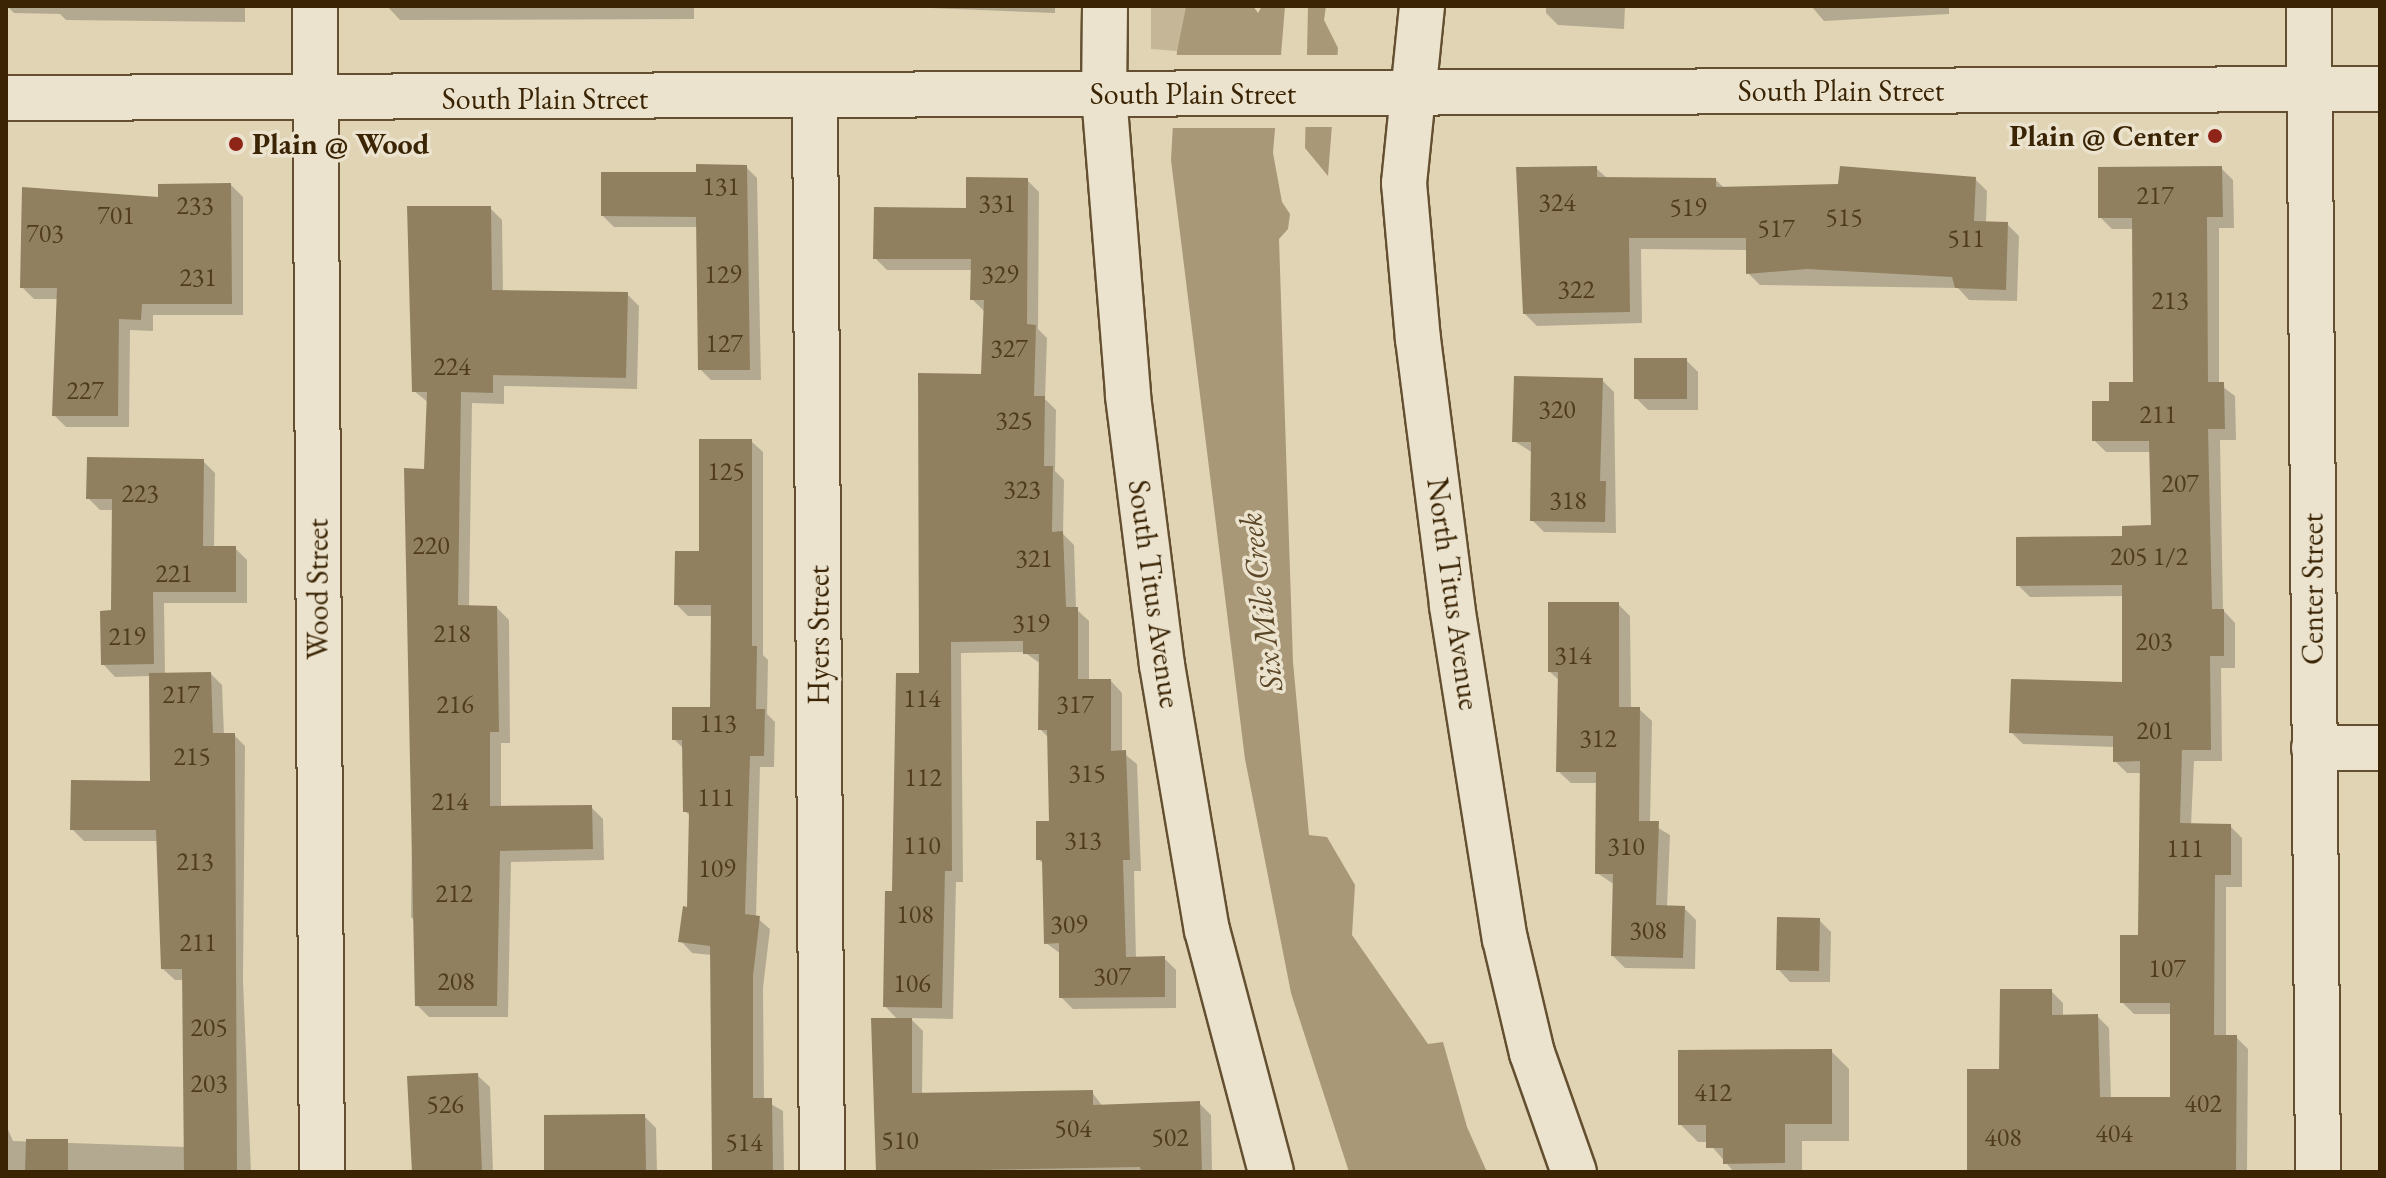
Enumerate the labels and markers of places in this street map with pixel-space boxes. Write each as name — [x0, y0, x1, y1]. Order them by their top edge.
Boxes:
place label: Plain @ Center — [2009, 118, 2199, 154]
place label: Plain @ Wood — [252, 126, 429, 162]
marker: Plain @ Center — [2206, 127, 2224, 145]
marker: Plain @ Wood — [227, 135, 245, 153]

